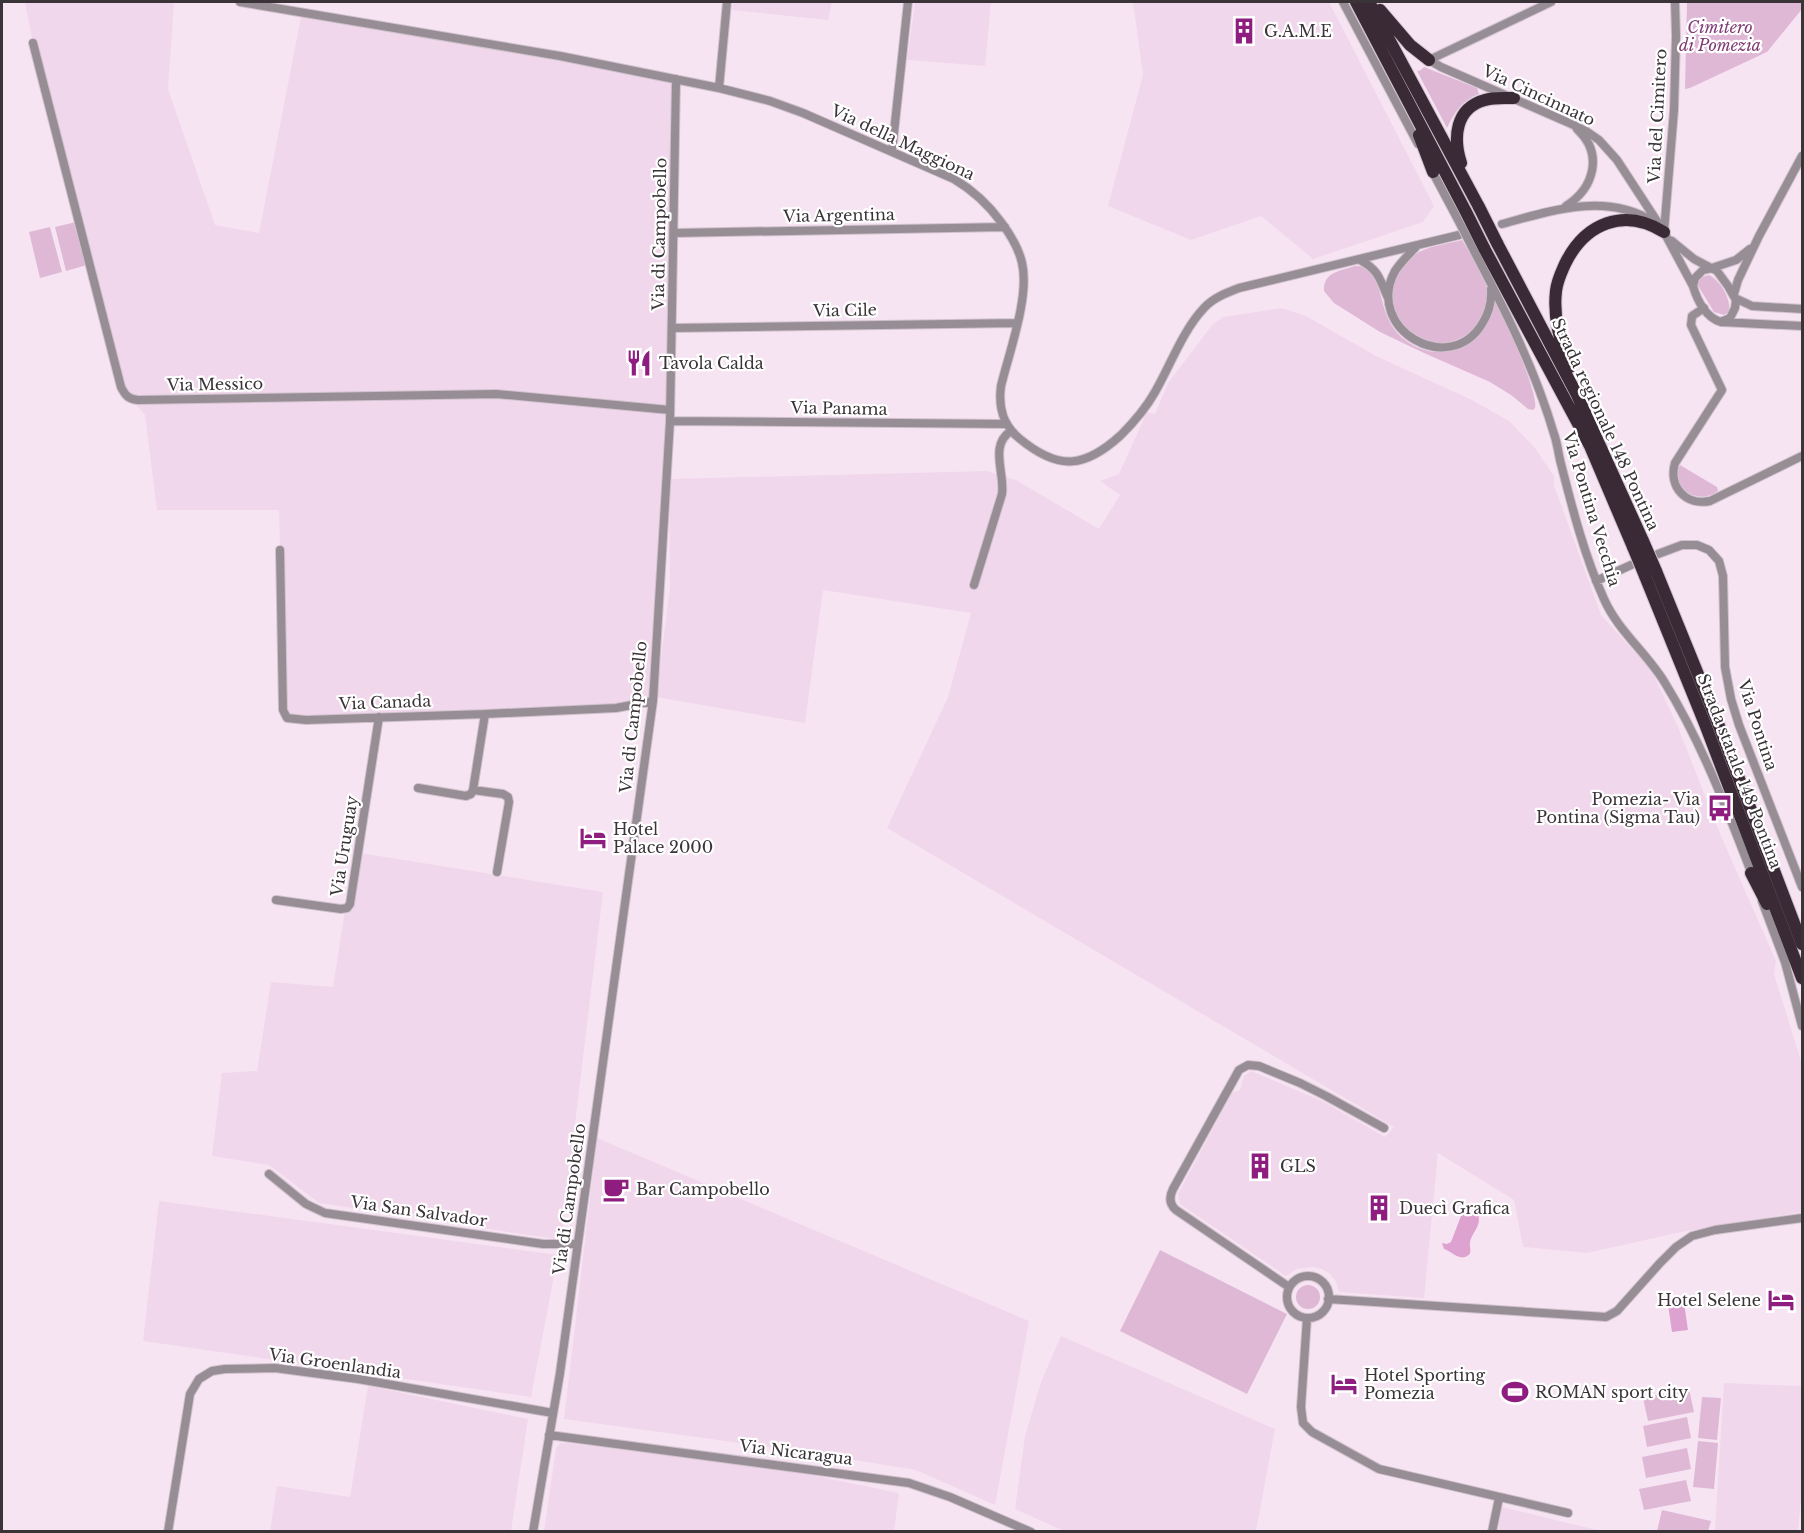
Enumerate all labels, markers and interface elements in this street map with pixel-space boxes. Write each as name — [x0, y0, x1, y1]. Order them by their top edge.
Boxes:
building icon: G.A.M.E — [1229, 16, 1259, 46]
park label: Cimitero di Pomezia — [1679, 17, 1761, 55]
place label: G.A.M.E — [1264, 21, 1332, 41]
street label: Via del Cimitero — [1643, 48, 1671, 185]
street label: Via Cincinnato — [1479, 60, 1598, 130]
street label: Via della Maggiona — [827, 100, 978, 184]
street label: Via di Campobello — [648, 157, 670, 312]
street label: Via Argentina — [782, 204, 895, 226]
street label: Via Cile — [812, 299, 877, 321]
street label: Strada regionale 148 Pontina — [1548, 315, 1664, 533]
restaurant icon: Tavola Calda — [624, 348, 654, 378]
place label: Tavola Calda — [659, 353, 764, 373]
street label: Via Messico — [166, 373, 263, 395]
street label: Via Panama — [789, 397, 888, 419]
street label: Via Pontina Vecchia — [1559, 428, 1625, 589]
street label: Via di Campobello — [615, 640, 651, 795]
street label: Strada statale 148 Pontina — [1694, 671, 1786, 871]
street label: Via Pontina — [1734, 676, 1782, 773]
street label: Via Canada — [337, 690, 432, 714]
place label: Pomezia- Via Pontina (Sigma Tau) — [1536, 789, 1700, 827]
street label: Via Uruguay — [326, 793, 362, 899]
bus stop icon: Pomezia- Via Pontina (Sigma Tau) — [1705, 793, 1735, 823]
place label: Hotel Palace 2000 — [613, 819, 713, 857]
hotel icon: Hotel Palace 2000 — [578, 823, 608, 853]
street label: Via di Campobello — [548, 1122, 590, 1277]
building icon: GLS — [1245, 1151, 1275, 1181]
place label: GLS — [1280, 1156, 1316, 1176]
cafe icon: Bar Campobello — [601, 1174, 631, 1204]
place label: Bar Campobello — [636, 1179, 770, 1199]
street label: Via San Salvador — [348, 1191, 489, 1231]
building icon: Duecì Grafica — [1364, 1193, 1394, 1223]
place label: Duecì Grafica — [1399, 1198, 1510, 1218]
hotel icon: Hotel Selene — [1766, 1285, 1796, 1315]
place label: Hotel Selene — [1657, 1290, 1761, 1310]
street label: Via Groenlandia — [267, 1344, 403, 1382]
place label: Hotel Sporting Pomezia — [1364, 1365, 1486, 1403]
hotel icon: Hotel Sporting Pomezia — [1329, 1369, 1359, 1399]
sports icon: ROMAN sport city — [1500, 1377, 1530, 1407]
place label: ROMAN sport city — [1535, 1382, 1689, 1402]
street label: Via Nicaragua — [737, 1435, 854, 1469]

